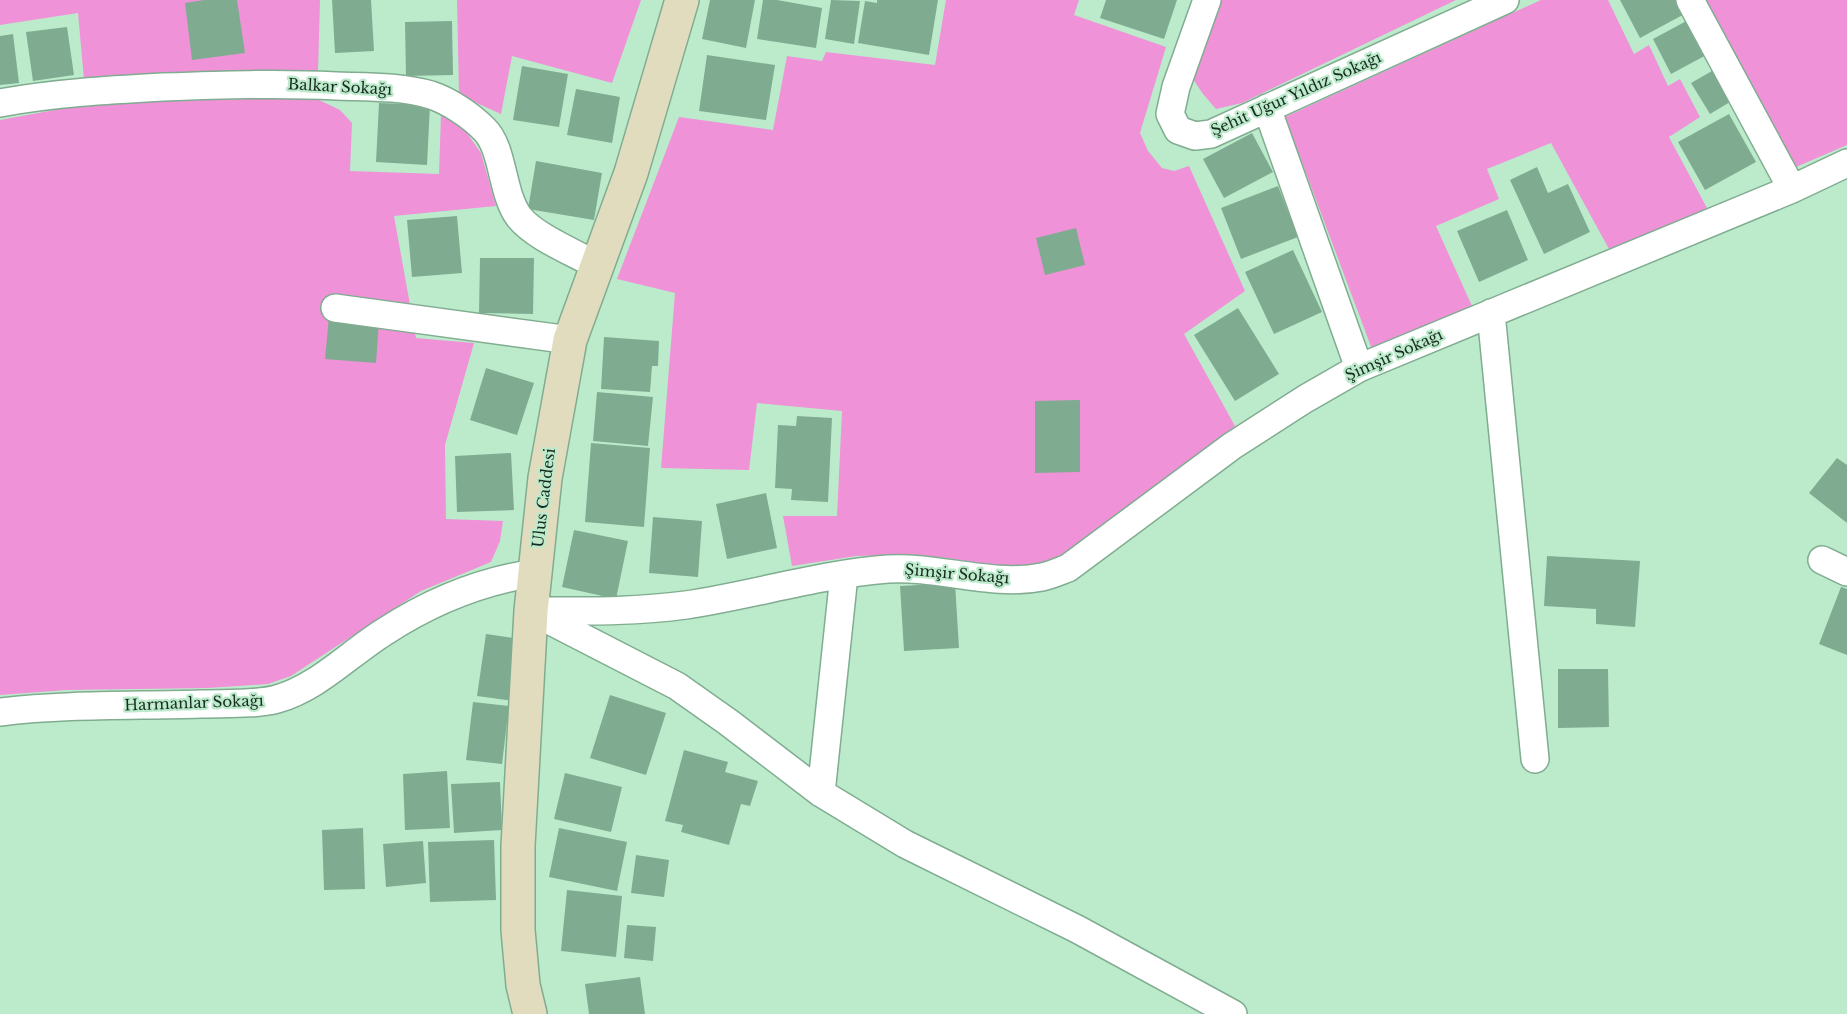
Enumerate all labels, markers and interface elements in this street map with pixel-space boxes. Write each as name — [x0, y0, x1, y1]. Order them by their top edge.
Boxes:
street label: Şehit Uğur Yıldız Sokağı — [1208, 47, 1384, 140]
street label: Balkar Sokağı — [287, 74, 393, 99]
street label: Şimşir Sokağı — [1342, 325, 1446, 385]
street label: Ulus Caddesi — [528, 447, 559, 549]
street label: Şimşir Sokağı — [904, 559, 1010, 588]
street label: Harmanlar Sokağı — [124, 691, 264, 714]

